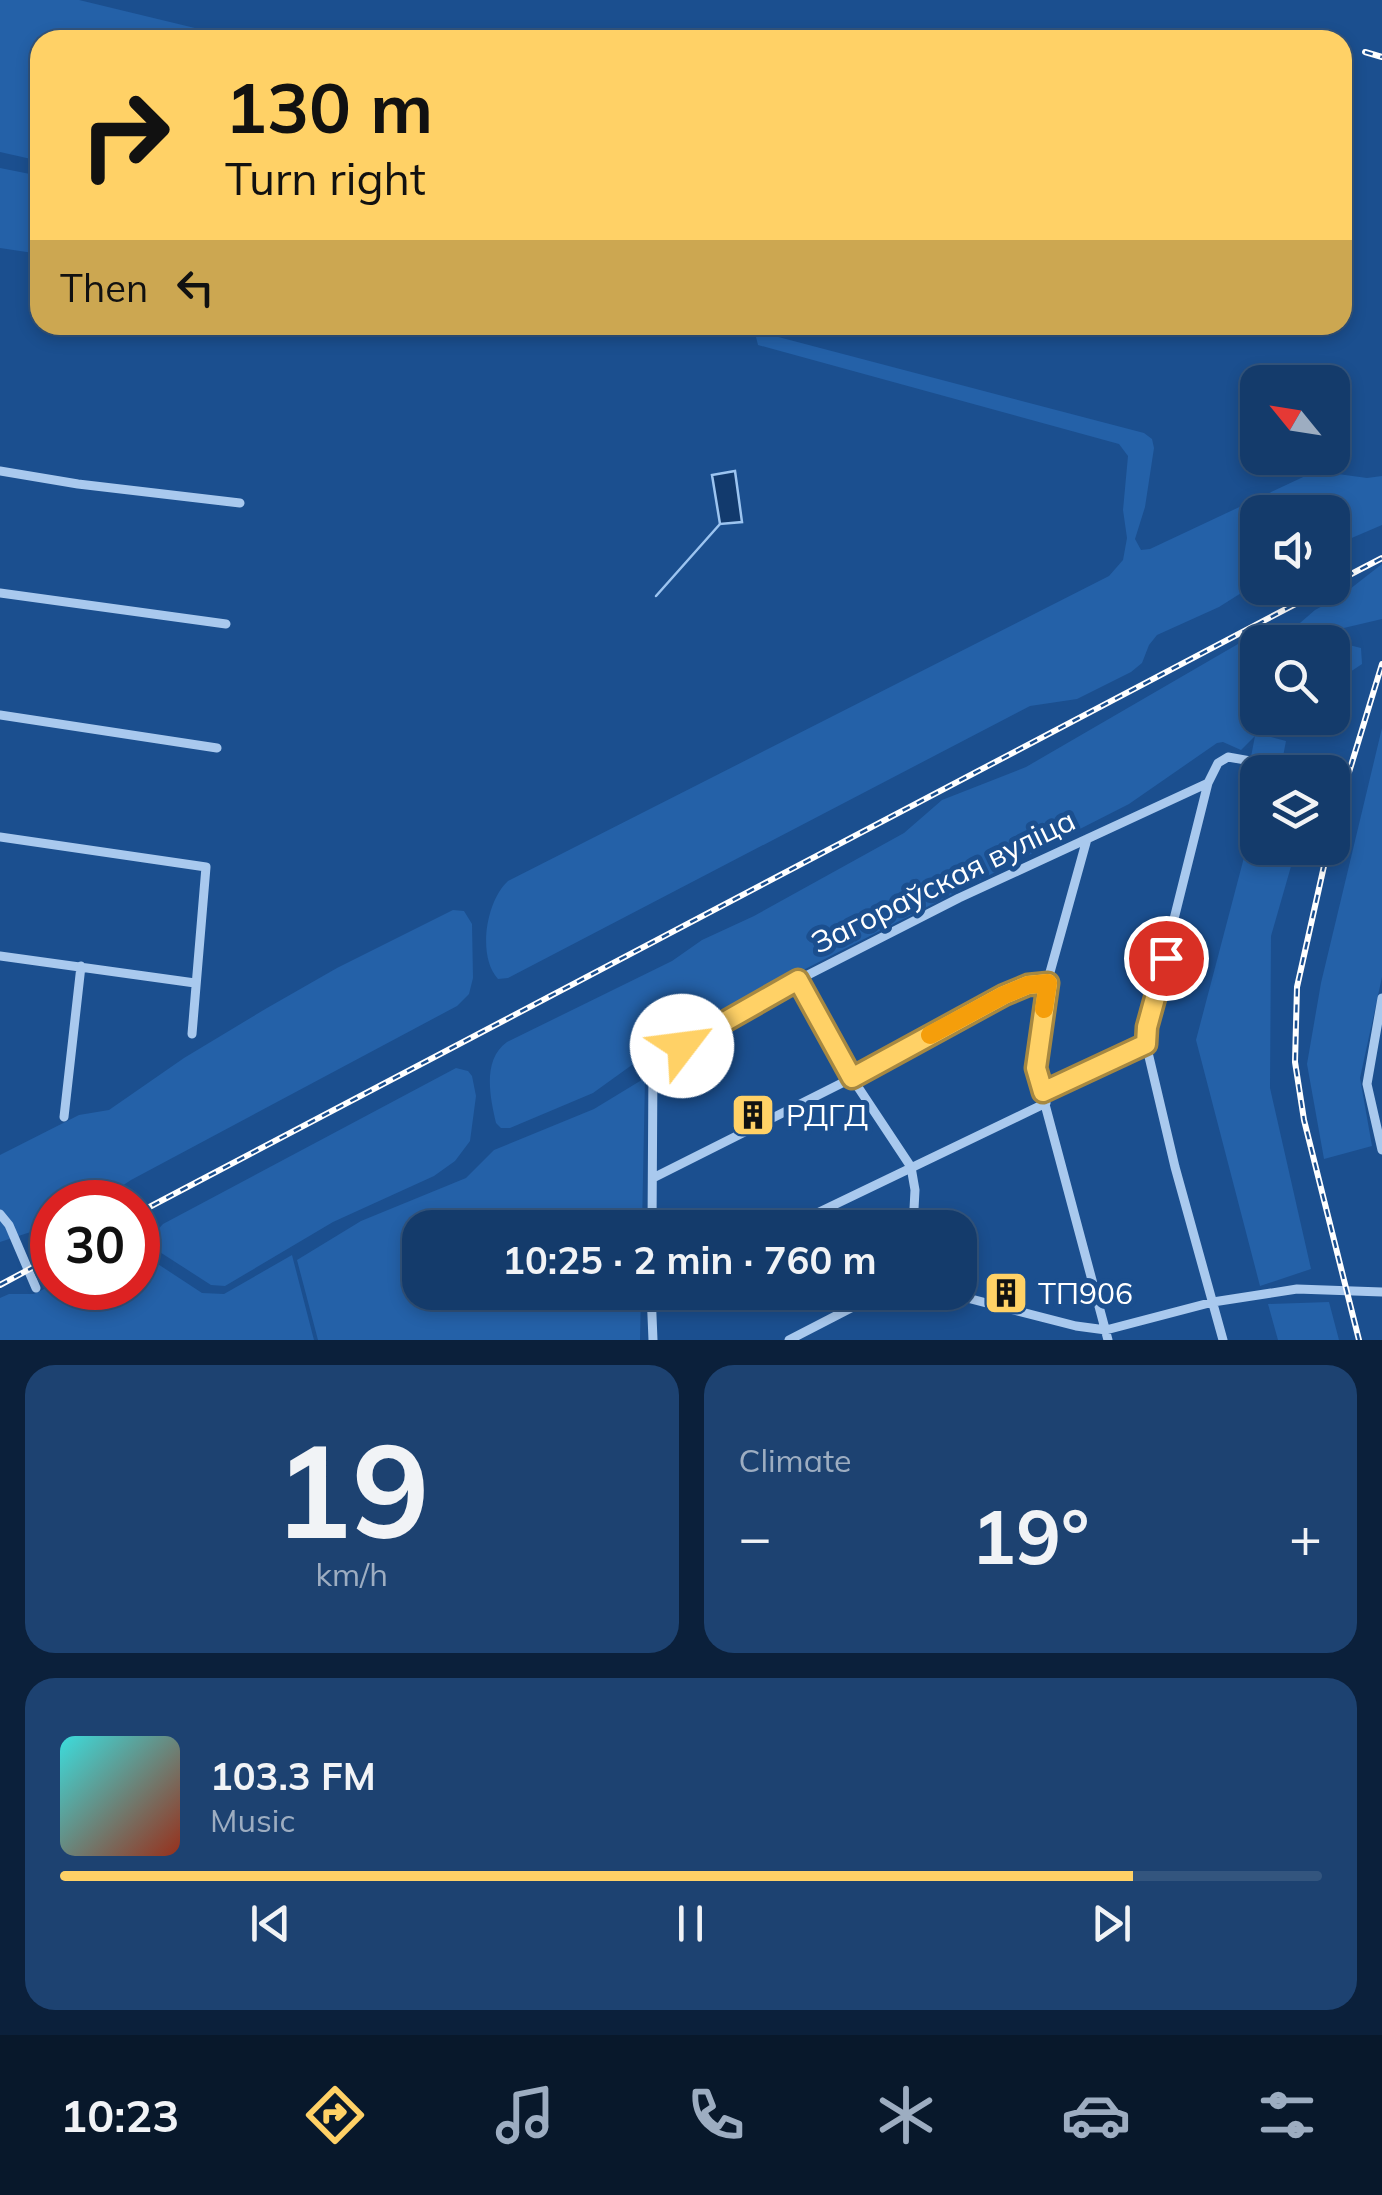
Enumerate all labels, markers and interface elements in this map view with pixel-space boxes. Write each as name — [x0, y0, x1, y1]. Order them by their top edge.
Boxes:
text: 130 m — [225, 63, 433, 151]
icon: right — [60, 70, 190, 200]
text: Turn right — [225, 150, 426, 206]
icon: left — [168, 260, 223, 315]
text: Then — [60, 264, 148, 312]
north arrow — [1240, 365, 1350, 475]
map controls — [1240, 365, 1350, 865]
button: sound — [1240, 495, 1350, 605]
button: search — [1240, 625, 1350, 735]
button: layers — [1240, 755, 1350, 865]
street label: Загораўская вуліца — [805, 801, 1081, 961]
pin — [1124, 916, 1209, 1001]
icon: arrive — [1139, 931, 1194, 986]
position arrow — [630, 994, 734, 1098]
building icon: РДГД — [730, 1092, 776, 1138]
place label: РДГД — [786, 1096, 868, 1134]
speed limit sign: 30 — [30, 1180, 160, 1310]
text: 10:25 · 2 min · 760 m — [502, 1236, 877, 1284]
building icon: ТП906 — [983, 1270, 1029, 1316]
place label: ТП906 — [1038, 1274, 1133, 1312]
text: 19 — [274, 1407, 430, 1571]
text: Climate — [739, 1440, 851, 1480]
text: 19° — [971, 1489, 1089, 1583]
text: − — [739, 1502, 772, 1571]
text: + — [1289, 1502, 1322, 1571]
text: km/h — [316, 1554, 388, 1594]
text: 103.3 FM — [210, 1752, 376, 1800]
text: Music — [210, 1800, 295, 1840]
icon: previous — [243, 1896, 298, 1951]
icon: pause — [663, 1896, 718, 1951]
icon: next — [1084, 1896, 1139, 1951]
icon: directions — [300, 2080, 370, 2150]
icon: music — [490, 2080, 560, 2150]
icon: phone — [681, 2080, 751, 2150]
icon: climate — [871, 2080, 941, 2150]
icon: car — [1061, 2080, 1131, 2150]
icon: filters — [1252, 2080, 1322, 2150]
text: 10:23 — [60, 2087, 179, 2143]

